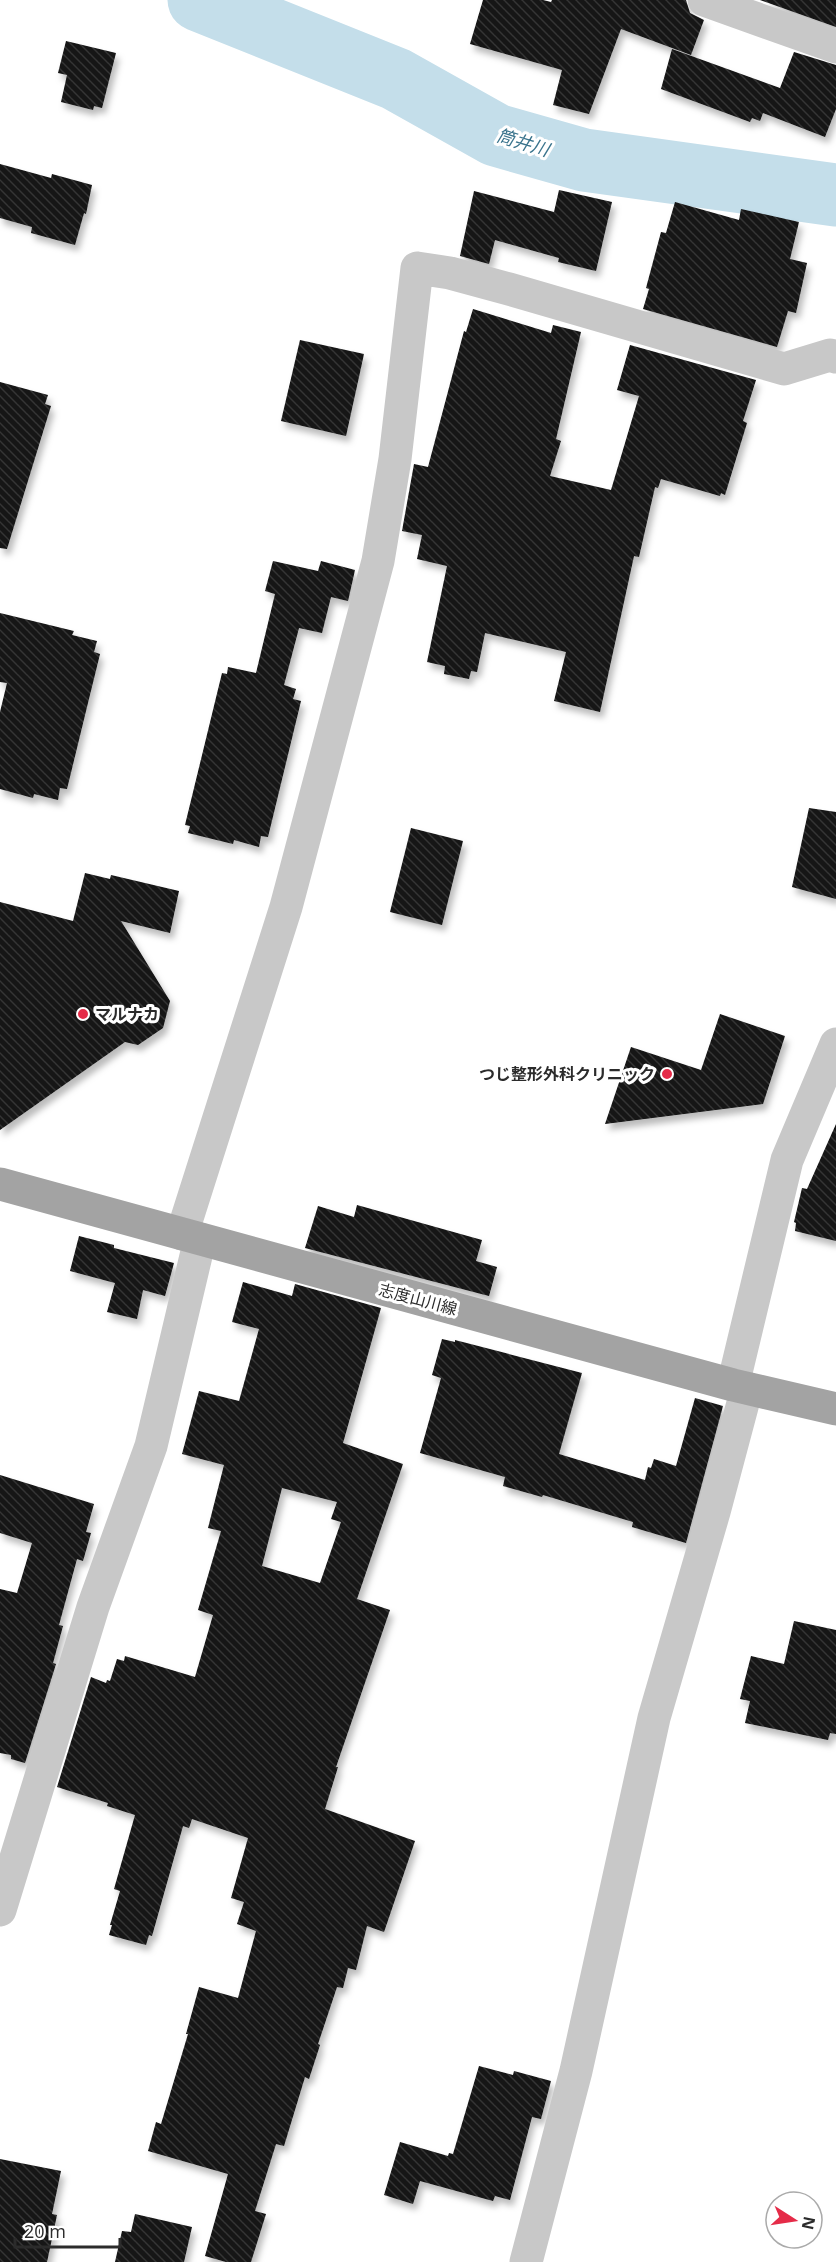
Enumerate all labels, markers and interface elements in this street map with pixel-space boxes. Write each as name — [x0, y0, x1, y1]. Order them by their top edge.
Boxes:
water label: 筒井川 — [494, 123, 554, 162]
place label: マルナカ — [95, 1003, 159, 1025]
marker: マルナカ — [76, 1007, 90, 1021]
place label: つじ整形外科クリニック — [479, 1063, 655, 1085]
marker: つじ整形外科クリニック — [660, 1067, 674, 1081]
street label: 志度山川線 — [377, 1278, 459, 1320]
north arrow — [764, 2190, 824, 2250]
scale bar — [15, 2211, 120, 2249]
text: N — [797, 2214, 821, 2232]
text: 20 m — [24, 2219, 66, 2243]

